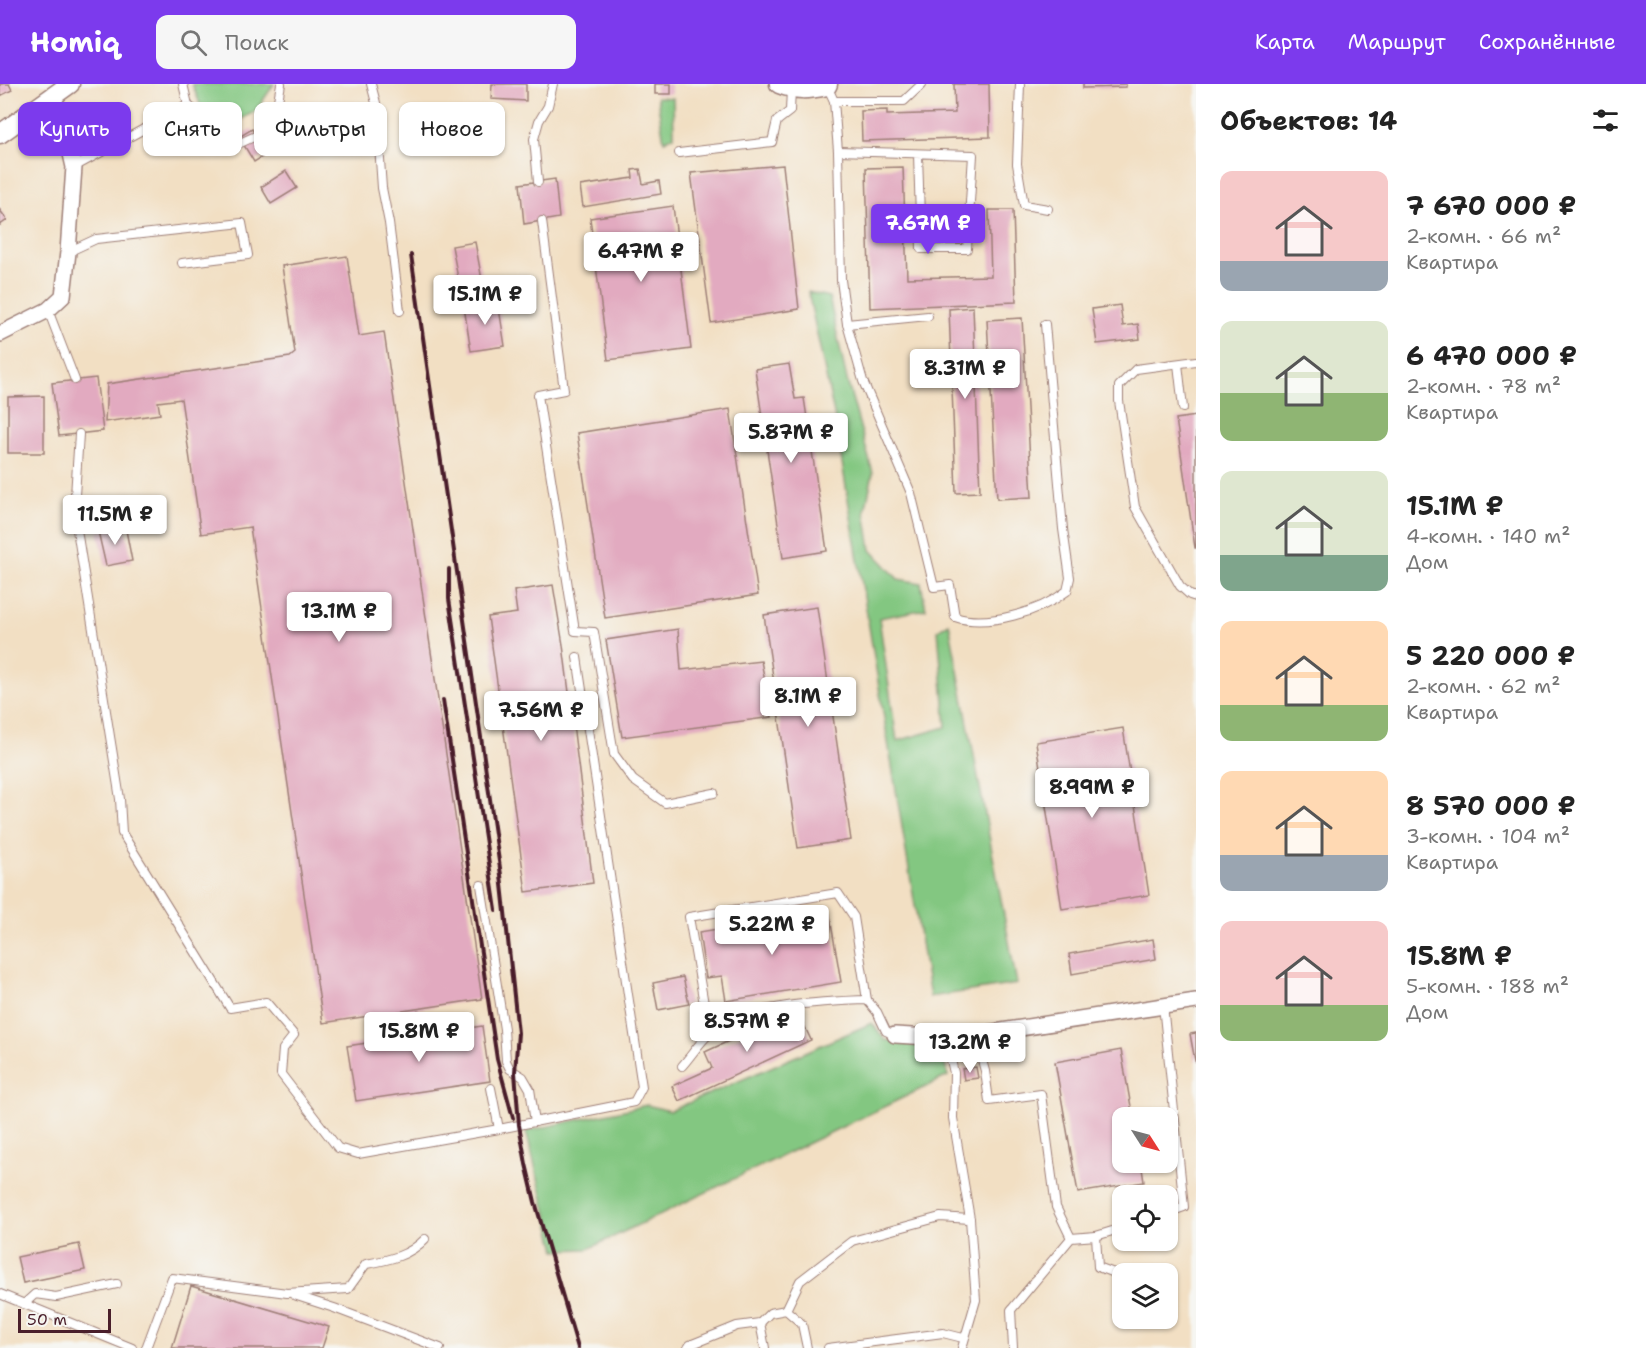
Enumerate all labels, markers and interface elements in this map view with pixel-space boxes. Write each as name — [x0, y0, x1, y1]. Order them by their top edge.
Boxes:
search box — [156, 15, 576, 69]
text: Homiq — [30, 23, 120, 61]
icon: search — [177, 26, 210, 59]
text: Поиск — [225, 28, 289, 57]
text: Карта — [1255, 28, 1315, 56]
text: Маршрут — [1348, 28, 1446, 56]
text: Сохранённые — [1479, 28, 1616, 56]
chip: Купить — [18, 102, 131, 156]
chip: Снять — [143, 102, 242, 156]
chip: Фильтры — [254, 102, 387, 156]
chip: Новое — [399, 102, 505, 156]
text: Объектов: 14 — [1220, 103, 1397, 138]
icon: filters — [1589, 104, 1622, 137]
text: 7 670 000 ₽ — [1406, 188, 1577, 223]
icon: home — [1268, 195, 1340, 267]
pin: 7.67M ₽ — [873, 204, 983, 255]
text: 7.67M ₽ — [885, 210, 971, 236]
text: 2-комн. · 66 m² — [1406, 223, 1561, 249]
pin: 6.47M ₽ — [586, 232, 696, 283]
text: 6.47M ₽ — [598, 238, 684, 264]
text: Квартира — [1406, 249, 1498, 275]
pin: 15.1M ₽ — [430, 275, 540, 326]
text: 15.1M ₽ — [447, 281, 523, 307]
text: 6 470 000 ₽ — [1406, 338, 1577, 373]
icon: home — [1268, 345, 1340, 417]
pin: 8.31M ₽ — [910, 349, 1020, 400]
text: 8.31M ₽ — [924, 355, 1006, 381]
text: 2-комн. · 78 m² — [1406, 373, 1561, 399]
text: Квартира — [1406, 399, 1498, 425]
pin: 5.87M ₽ — [736, 413, 846, 464]
text: 5.87M ₽ — [748, 419, 834, 445]
text: 15.1M ₽ — [1406, 488, 1504, 523]
pin: 11.5M ₽ — [60, 495, 170, 546]
icon: home — [1268, 495, 1340, 567]
text: 11.5M ₽ — [77, 501, 153, 527]
text: 4-комн. · 140 m² — [1406, 523, 1570, 549]
text: Дом — [1406, 549, 1448, 575]
pin: 13.1M ₽ — [284, 592, 394, 643]
text: 13.1M ₽ — [301, 598, 377, 624]
text: 5 220 000 ₽ — [1406, 638, 1576, 673]
icon: home — [1268, 645, 1340, 717]
text: 2-комн. · 62 m² — [1406, 673, 1560, 699]
pin: 8.1M ₽ — [759, 677, 857, 728]
text: 8.1M ₽ — [774, 683, 842, 709]
pin: 7.56M ₽ — [486, 691, 596, 742]
text: 7.56M ₽ — [498, 697, 584, 723]
text: Квартира — [1406, 699, 1498, 725]
pin: 8.99M ₽ — [1037, 768, 1147, 819]
text: 8.99M ₽ — [1049, 774, 1135, 800]
text: 8 570 000 ₽ — [1406, 788, 1576, 823]
icon: home — [1268, 795, 1340, 867]
text: 3-комн. · 104 m² — [1406, 823, 1570, 849]
text: Квартира — [1406, 849, 1498, 875]
pin: 5.22M ₽ — [717, 905, 827, 956]
text: 5.22M ₽ — [729, 911, 815, 937]
text: 15.8M ₽ — [1406, 938, 1512, 973]
icon: home — [1268, 945, 1340, 1017]
text: 5-комн. · 188 m² — [1406, 973, 1569, 999]
text: Дом — [1406, 999, 1448, 1025]
pin: 8.57M ₽ — [692, 1002, 802, 1053]
text: 8.57M ₽ — [704, 1008, 790, 1034]
pin: 15.8M ₽ — [364, 1012, 474, 1063]
text: 15.8M ₽ — [378, 1018, 460, 1044]
pin: 13.2M ₽ — [915, 1023, 1025, 1074]
text: 13.2M ₽ — [929, 1029, 1011, 1055]
north arrow — [1112, 1107, 1178, 1173]
map controls — [1112, 1107, 1178, 1329]
button: locate — [1112, 1185, 1178, 1251]
button: layers — [1112, 1263, 1178, 1329]
scale bar — [18, 1306, 111, 1334]
text: 50 m — [27, 1309, 67, 1330]

